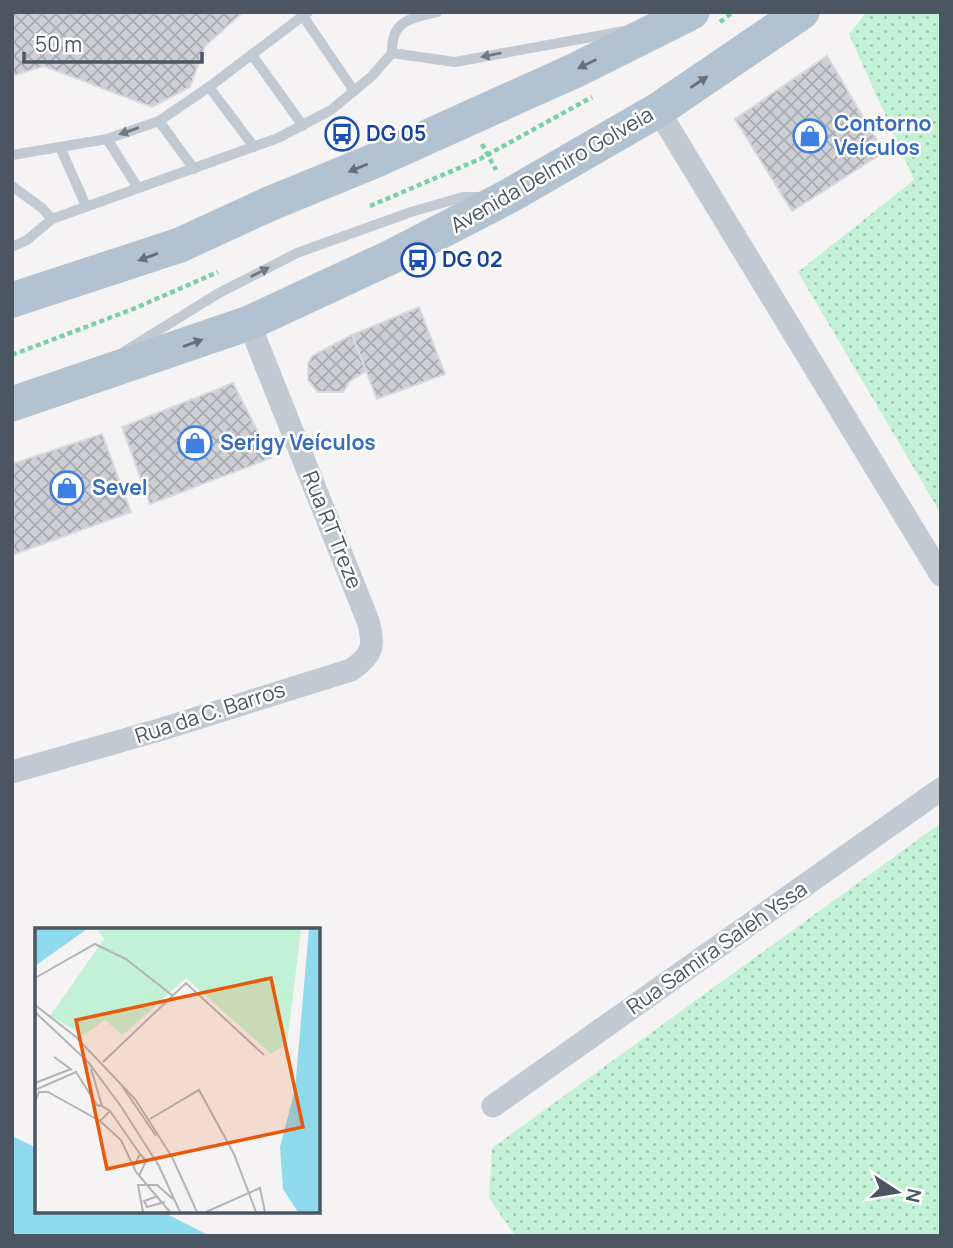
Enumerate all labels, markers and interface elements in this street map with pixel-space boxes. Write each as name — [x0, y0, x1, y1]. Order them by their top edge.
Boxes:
scale bar — [24, 21, 203, 65]
text: 50 m — [35, 30, 82, 58]
one-way arrow — [480, 50, 502, 61]
one-way arrow — [577, 59, 597, 70]
one-way arrow — [690, 75, 708, 89]
street label: Avenida Delmiro Golveia — [445, 100, 658, 239]
place label: Contorno Veículos — [834, 109, 931, 161]
bus stop icon: DG 05 — [323, 115, 361, 153]
shop icon: Contorno Veículos — [791, 117, 829, 155]
place label: DG 05 — [366, 119, 426, 147]
one-way arrow — [119, 126, 140, 137]
one-way arrow — [347, 162, 368, 173]
bus stop icon: DG 02 — [399, 241, 437, 279]
place label: DG 02 — [442, 245, 503, 273]
one-way arrow — [138, 251, 159, 262]
one-way arrow — [250, 266, 270, 277]
one-way arrow — [182, 337, 203, 348]
shop icon: Serigy Veículos — [176, 424, 214, 462]
place label: Serigy Veículos — [220, 428, 376, 456]
street label: Rua RT Treze — [297, 467, 369, 593]
shop icon: Sevel — [48, 469, 86, 507]
place label: Sevel — [92, 473, 148, 501]
street label: Rua da C. Barros — [131, 675, 288, 749]
street label: Rua Samira Saleh Yssa — [621, 874, 812, 1020]
inset map — [35, 928, 320, 1213]
north arrow — [862, 1157, 932, 1227]
text: N — [899, 1186, 928, 1205]

